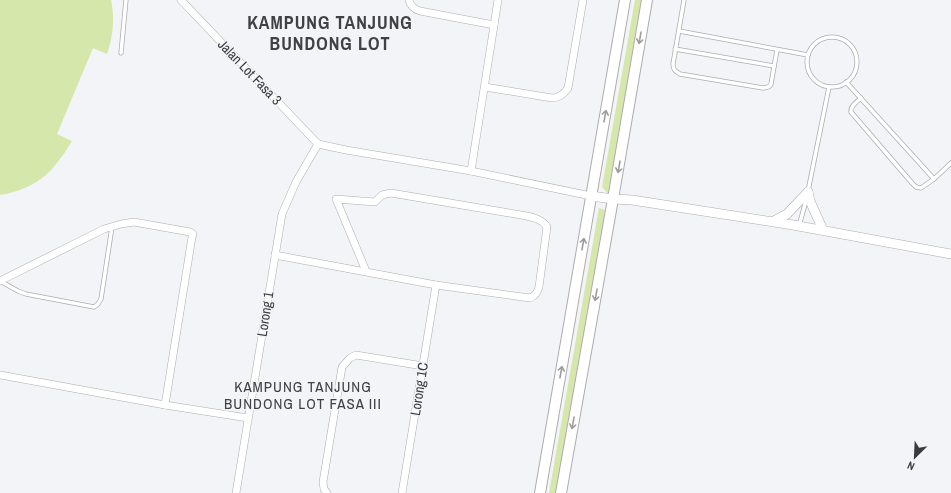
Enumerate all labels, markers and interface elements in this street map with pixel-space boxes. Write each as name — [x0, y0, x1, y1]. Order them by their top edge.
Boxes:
district label: KAMPUNG TANJUNG BUNDONG LOT — [247, 10, 413, 56]
one-way arrow — [636, 32, 644, 45]
street label: Jalan Lot Fasa 3 — [214, 35, 286, 109]
one-way arrow — [601, 110, 609, 123]
one-way arrow — [615, 160, 623, 173]
one-way arrow — [579, 238, 587, 251]
one-way arrow — [592, 288, 600, 301]
street label: Lorong 1 — [253, 290, 278, 338]
street label: Lorong 1C — [406, 361, 432, 417]
one-way arrow — [557, 366, 565, 379]
district label: KAMPUNG TANJUNG BUNDONG LOT FASA III — [224, 376, 382, 414]
one-way arrow — [569, 416, 577, 429]
north arrow — [895, 437, 935, 477]
text: N — [905, 458, 917, 474]

